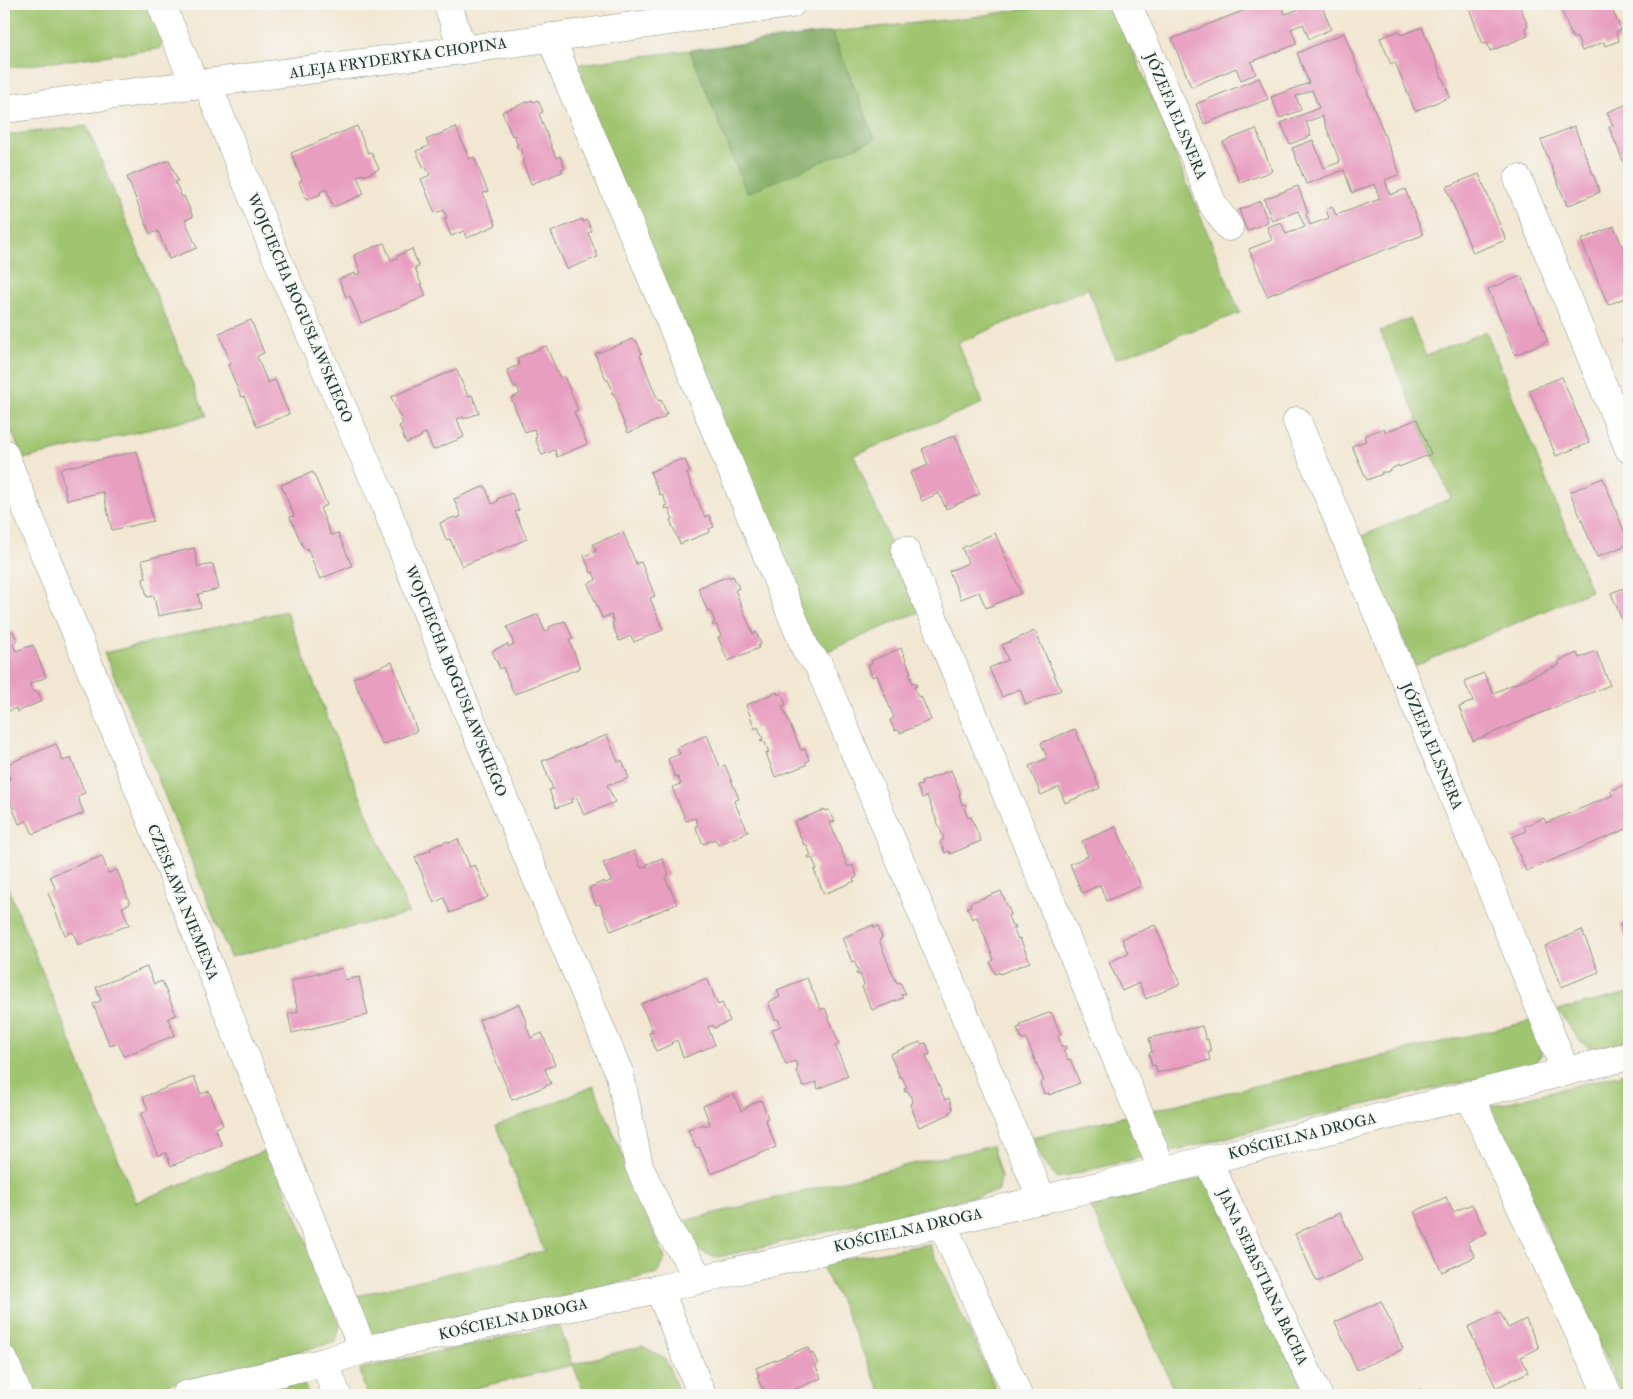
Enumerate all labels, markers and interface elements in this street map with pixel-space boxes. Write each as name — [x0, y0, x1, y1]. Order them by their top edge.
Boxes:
street label: ALEJA FRYDERYKA CHOPINA — [287, 34, 509, 84]
street label: JÓZEFA ELSNERA — [1139, 48, 1213, 183]
street label: WOJCIECHA BOGUSŁAWSKIEGO — [241, 189, 357, 426]
street label: WOJCIECHA BOGUSŁAWSKIEGO — [399, 562, 511, 800]
street label: JÓZEFA ELSNERA — [1395, 678, 1469, 813]
street label: CZESŁAWA NIEMENA — [143, 821, 223, 983]
street label: KOŚCIELNA DROGA — [1226, 1108, 1379, 1164]
street label: JANA SEBASTIANA BACHA — [1212, 1185, 1312, 1369]
street label: KOŚCIELNA DROGA — [832, 1203, 985, 1257]
street label: KOŚCIELNA DROGA — [437, 1293, 590, 1345]

